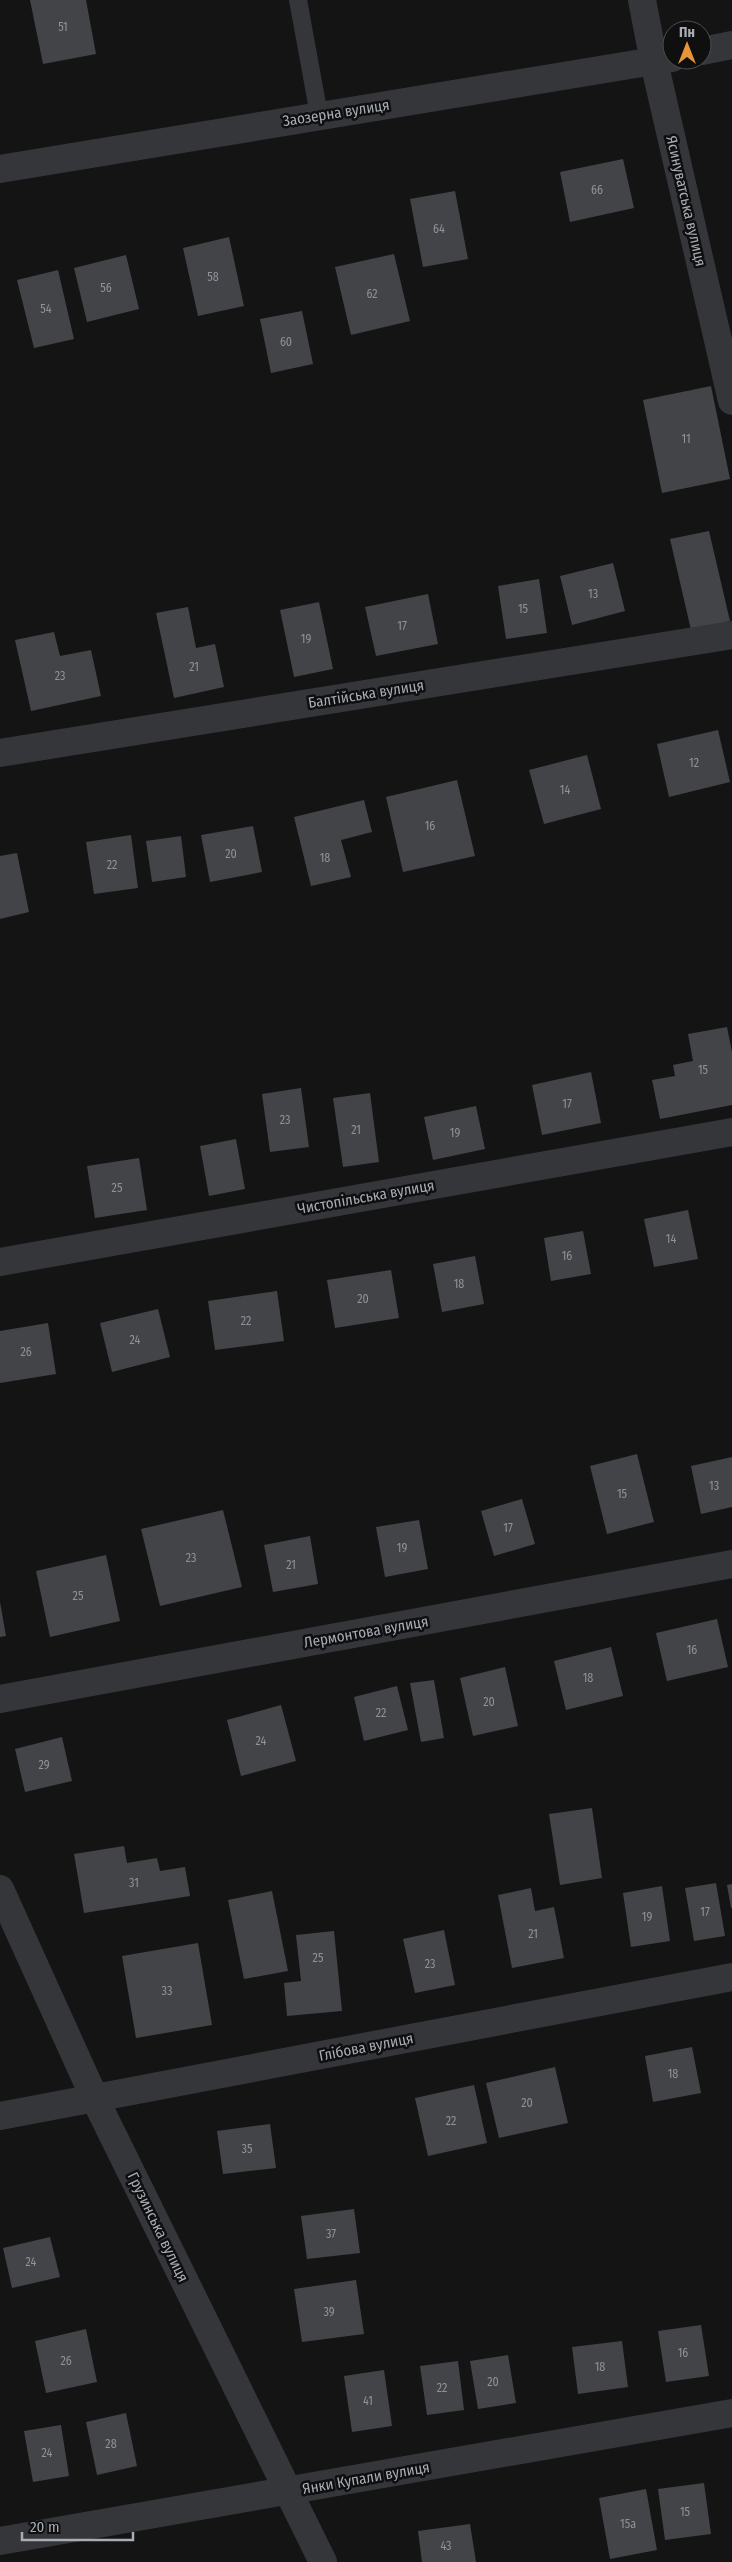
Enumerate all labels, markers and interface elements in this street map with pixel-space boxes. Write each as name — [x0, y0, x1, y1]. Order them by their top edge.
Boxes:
house number: 51 — [58, 20, 68, 34]
north arrow — [662, 20, 712, 70]
text: Пн — [679, 24, 695, 41]
street label: Заозерна вулиця — [281, 96, 391, 130]
street label: Ясинуватська вулиця — [662, 134, 710, 268]
house number: 66 — [591, 183, 603, 197]
house number: 64 — [433, 222, 445, 236]
house number: 58 — [207, 270, 219, 284]
house number: 56 — [100, 281, 112, 295]
house number: 62 — [366, 287, 378, 301]
house number: 54 — [40, 302, 52, 316]
house number: 60 — [280, 335, 292, 349]
house number: 11 — [681, 432, 691, 446]
house number: 13 — [588, 587, 598, 601]
house number: 15 — [518, 602, 529, 616]
house number: 17 — [397, 619, 407, 633]
house number: 19 — [301, 632, 311, 646]
house number: 21 — [189, 660, 199, 674]
house number: 23 — [55, 669, 65, 683]
street label: Балтійська вулиця — [307, 676, 425, 712]
house number: 12 — [689, 756, 699, 770]
house number: 14 — [560, 783, 570, 797]
house number: 16 — [425, 819, 435, 833]
house number: 20 — [225, 847, 237, 861]
house number: 18 — [320, 851, 330, 865]
house number: 22 — [107, 858, 117, 872]
house number: 15 — [698, 1063, 709, 1077]
house number: 17 — [562, 1097, 572, 1111]
house number: 23 — [280, 1113, 290, 1127]
house number: 21 — [351, 1123, 361, 1137]
house number: 19 — [450, 1126, 460, 1140]
street label: Чистопільська вулиця — [296, 1176, 436, 1218]
house number: 25 — [112, 1181, 123, 1195]
house number: 14 — [666, 1232, 676, 1246]
house number: 16 — [562, 1249, 572, 1263]
house number: 18 — [454, 1277, 464, 1291]
house number: 20 — [357, 1292, 369, 1306]
house number: 22 — [241, 1314, 251, 1328]
house number: 24 — [130, 1333, 141, 1347]
house number: 26 — [20, 1345, 32, 1359]
house number: 13 — [709, 1479, 719, 1493]
house number: 15 — [617, 1487, 628, 1501]
house number: 17 — [503, 1521, 513, 1535]
house number: 19 — [397, 1541, 407, 1555]
house number: 23 — [186, 1551, 196, 1565]
house number: 21 — [286, 1558, 296, 1572]
house number: 25 — [73, 1589, 84, 1603]
street label: Лермонтова вулиця — [302, 1612, 430, 1652]
house number: 16 — [687, 1643, 697, 1657]
house number: 18 — [583, 1671, 593, 1685]
house number: 20 — [483, 1695, 495, 1709]
house number: 22 — [376, 1706, 386, 1720]
house number: 24 — [256, 1734, 267, 1748]
house number: 29 — [38, 1758, 50, 1772]
house number: 31 — [129, 1876, 139, 1890]
house number: 17 — [700, 1905, 710, 1919]
house number: 19 — [642, 1910, 652, 1924]
house number: 21 — [528, 1927, 538, 1941]
house number: 25 — [313, 1951, 324, 1965]
house number: 23 — [425, 1957, 435, 1971]
house number: 33 — [162, 1984, 172, 1998]
street label: Глібова вулиця — [317, 2029, 415, 2065]
house number: 18 — [668, 2067, 678, 2081]
house number: 20 — [521, 2096, 533, 2110]
house number: 22 — [446, 2114, 456, 2128]
house number: 35 — [242, 2142, 253, 2156]
street label: Грузинська вулиця — [124, 2169, 192, 2285]
house number: 37 — [326, 2227, 336, 2241]
house number: 24 — [26, 2255, 37, 2269]
house number: 39 — [323, 2305, 335, 2319]
house number: 16 — [678, 2346, 688, 2360]
house number: 26 — [60, 2354, 72, 2368]
house number: 18 — [595, 2360, 605, 2374]
house number: 20 — [487, 2375, 499, 2389]
house number: 22 — [437, 2381, 447, 2395]
house number: 41 — [363, 2394, 373, 2408]
house number: 28 — [105, 2437, 117, 2451]
house number: 24 — [42, 2446, 53, 2460]
street label: Янки Купали вулиця — [301, 2458, 431, 2498]
house number: 15 — [680, 2505, 691, 2519]
scale bar — [22, 2510, 134, 2542]
house number: 15а — [620, 2517, 636, 2531]
text: 20 m — [30, 2518, 60, 2536]
house number: 43 — [440, 2539, 452, 2553]

